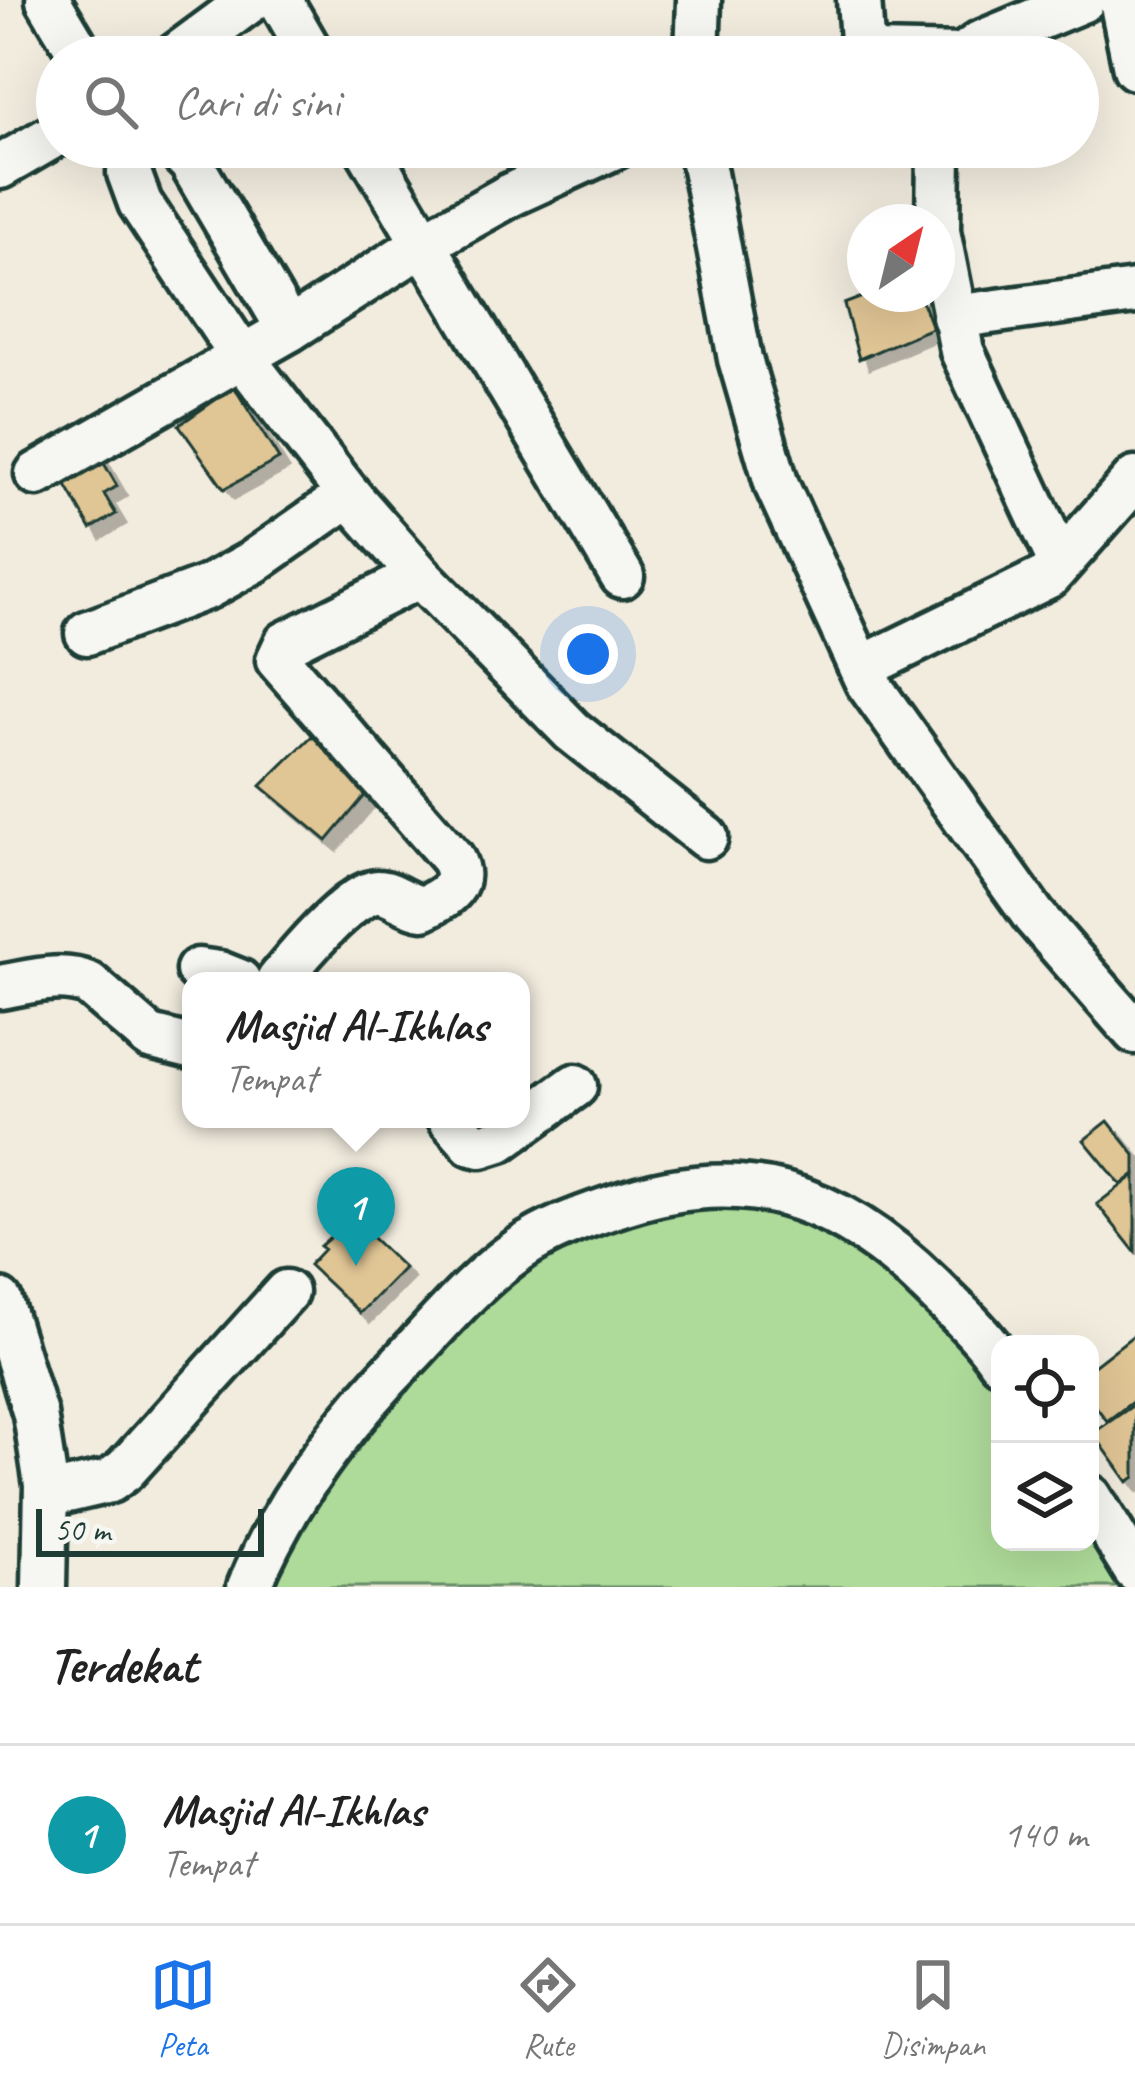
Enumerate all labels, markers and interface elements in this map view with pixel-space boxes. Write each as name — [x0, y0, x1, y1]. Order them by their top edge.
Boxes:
search box — [36, 36, 1099, 168]
icon: search — [78, 69, 144, 135]
text: Cari di sini — [174, 74, 340, 131]
north arrow — [847, 204, 955, 312]
your location — [558, 624, 618, 684]
popup — [182, 972, 530, 1128]
text: Masjid Al-Ikhlas — [225, 997, 487, 1054]
text: Tempat — [225, 1054, 317, 1103]
pin: 1 — [317, 1167, 395, 1266]
map controls — [991, 1335, 1099, 1551]
button: locate — [991, 1335, 1099, 1443]
button: layers — [991, 1443, 1099, 1551]
scale bar — [36, 1503, 264, 1556]
text: 50 m — [54, 1509, 110, 1551]
text: Terdekat — [48, 1633, 197, 1697]
text: Masjid Al-Ikhlas — [162, 1782, 425, 1839]
text: 1 — [78, 1810, 96, 1859]
text: 140 m — [1003, 1810, 1087, 1859]
text: Tempat — [162, 1839, 254, 1888]
tab: Peta — [150, 1952, 216, 2066]
tab: Rute — [515, 1952, 581, 2066]
tab: Disimpan — [881, 1952, 985, 2066]

